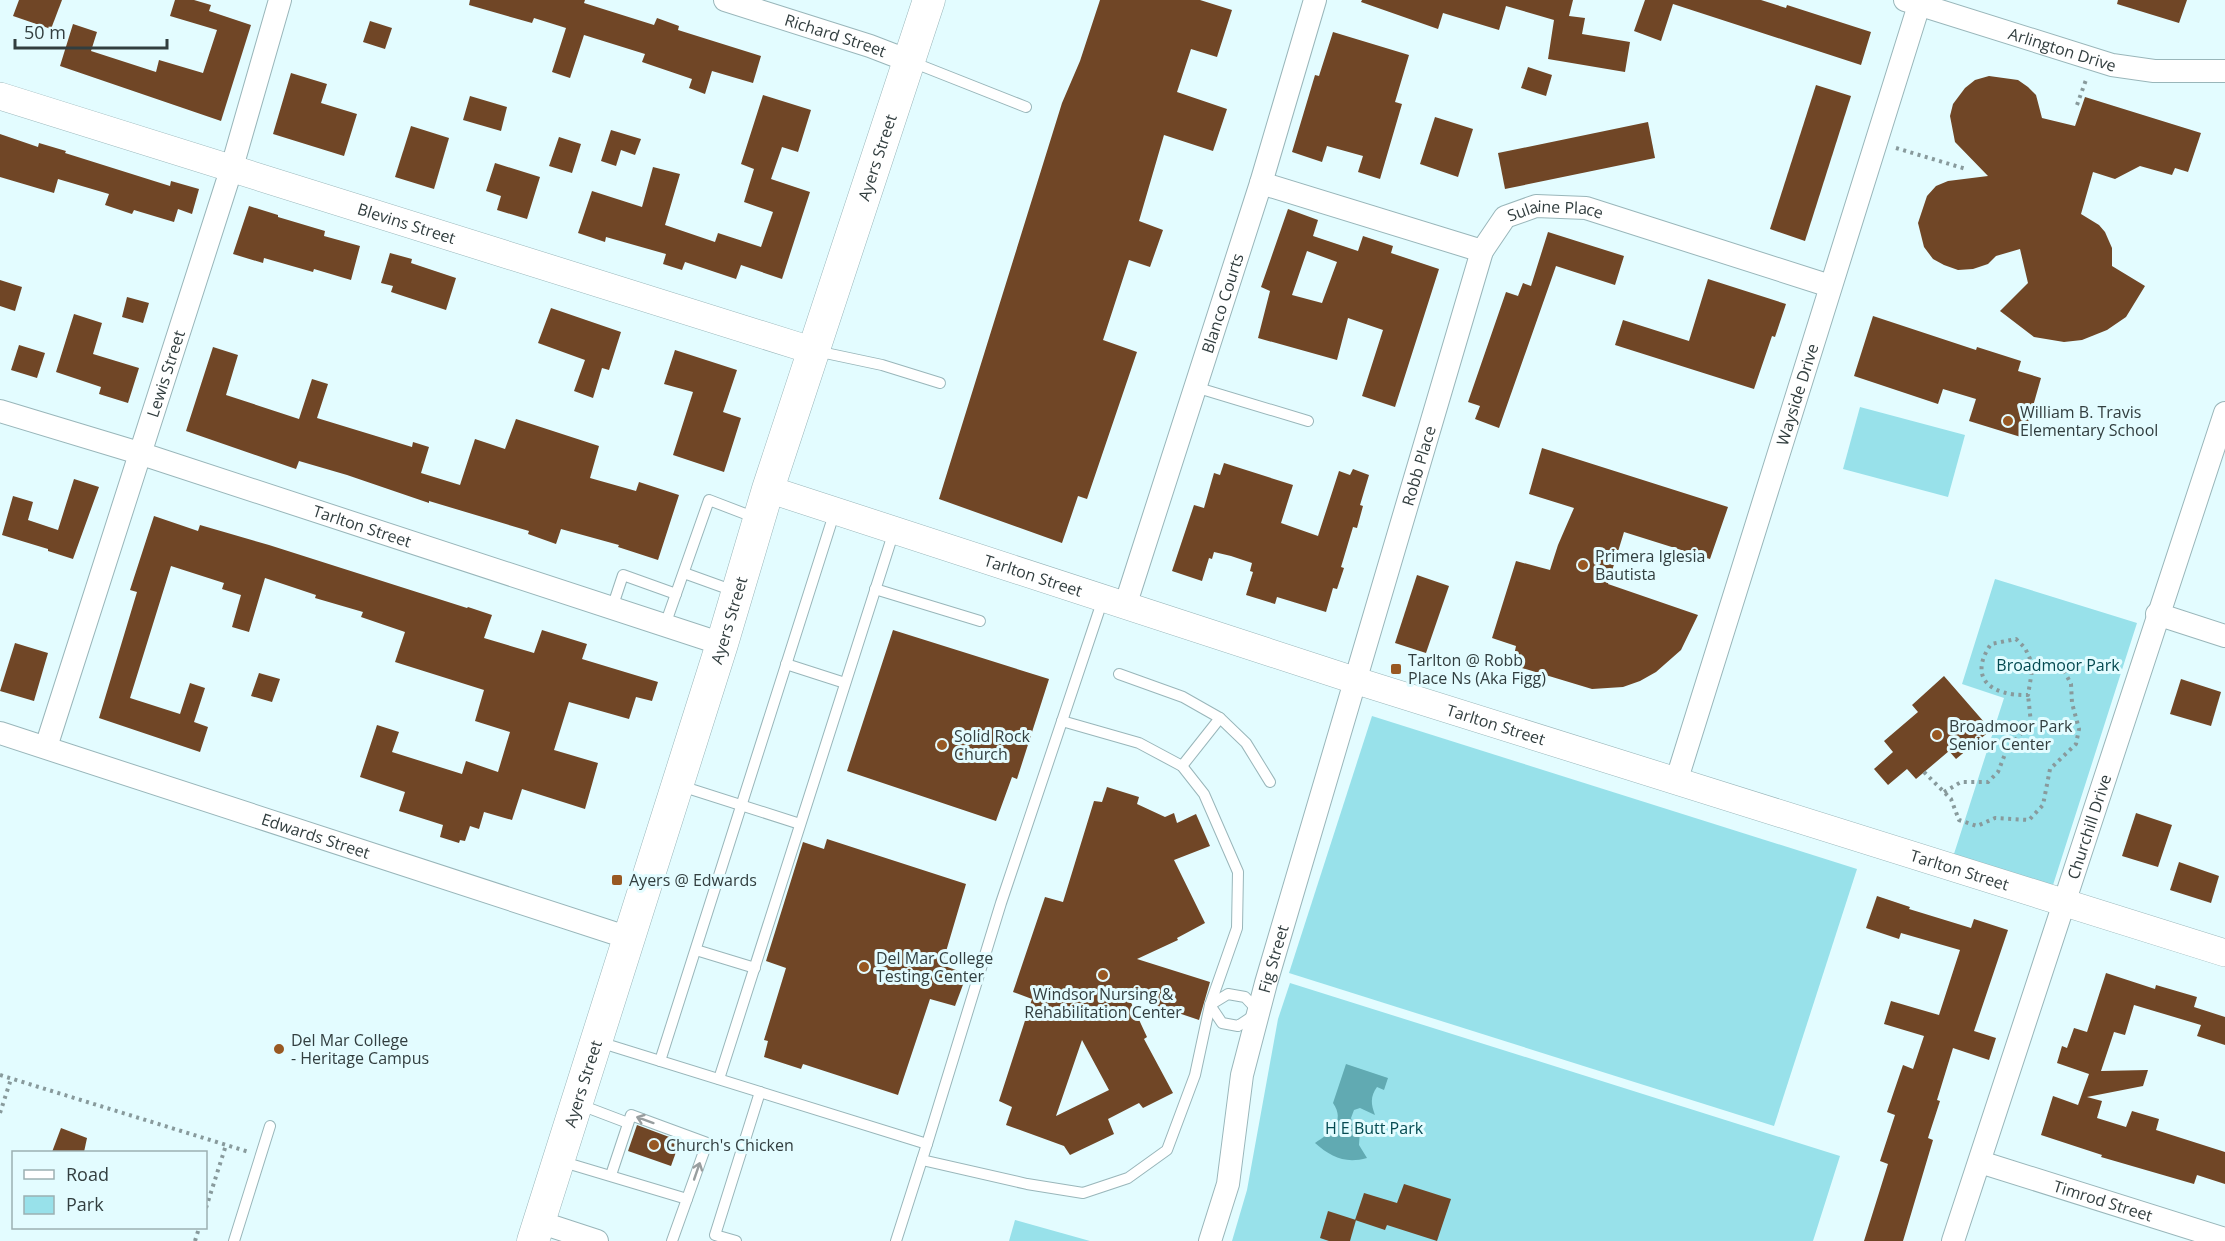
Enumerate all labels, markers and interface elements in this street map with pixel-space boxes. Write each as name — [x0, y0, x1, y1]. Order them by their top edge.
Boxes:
street label: Richard Street — [782, 9, 890, 62]
scale bar — [15, 12, 166, 50]
text: 50 m — [24, 20, 66, 44]
street label: Arlington Drive — [2006, 22, 2119, 77]
street label: Ayers Street — [853, 111, 902, 204]
street label: Sulaine Place — [1504, 195, 1606, 226]
street label: Blevins Street — [355, 198, 459, 249]
street label: Blanco Courts — [1196, 250, 1249, 356]
street label: Lewis Street — [141, 327, 190, 420]
street label: Wayside Drive — [1771, 341, 1823, 448]
place label: William B. Travis Elementary School — [2020, 401, 2158, 441]
marker: William B. Travis Elementary School — [2001, 414, 2015, 428]
street label: Robb Place — [1396, 423, 1441, 508]
street label: Tarlton Street — [310, 500, 414, 553]
place label: Primera Iglesia Bautista — [1595, 545, 1705, 585]
street label: Tarlton Street — [981, 549, 1086, 602]
marker: Primera Iglesia Bautista — [1576, 558, 1590, 572]
street label: Ayers Street — [705, 574, 753, 667]
place label: Tarlton @ Robb Place Ns (Aka Figg) — [1408, 649, 1546, 689]
park label: Broadmoor Park — [1996, 654, 2120, 676]
marker: Tarlton @ Robb Place Ns (Aka Figg) — [1389, 662, 1403, 676]
street label: Tarlton Street — [1444, 699, 1548, 750]
place label: Broadmoor Park Senior Center — [1949, 715, 2073, 755]
place label: Solid Rock Church — [954, 725, 1031, 765]
marker: Broadmoor Park Senior Center — [1930, 728, 1944, 742]
marker: Solid Rock Church — [935, 738, 949, 752]
street label: Churchill Drive — [2062, 771, 2116, 882]
street label: Edwards Street — [259, 808, 373, 864]
street label: Tarlton Street — [1908, 844, 2012, 896]
place label: Ayers @ Edwards — [629, 869, 757, 891]
marker: Ayers @ Edwards — [610, 873, 624, 887]
street label: Fig Street — [1253, 922, 1294, 995]
place label: Del Mar College Testing Center — [876, 947, 993, 987]
marker: Del Mar College Testing Center — [857, 960, 871, 974]
marker: Windsor Nursing & Rehabilitation Center — [1096, 968, 1110, 982]
place label: Windsor Nursing & Rehabilitation Center — [1024, 983, 1182, 1023]
place label: Del Mar College - Heritage Campus — [291, 1029, 429, 1069]
street label: Ayers Street — [559, 1037, 607, 1130]
marker: Del Mar College - Heritage Campus — [272, 1042, 286, 1056]
one-way arrow — [637, 1114, 655, 1125]
park label: H E Butt Park — [1325, 1117, 1424, 1139]
place label: Church's Chicken — [666, 1134, 794, 1156]
marker: Church's Chicken — [647, 1138, 661, 1152]
legend — [12, 1151, 207, 1229]
text: Road — [66, 1162, 109, 1186]
one-way arrow — [693, 1162, 704, 1181]
street label: Timrod Street — [2051, 1175, 2156, 1227]
text: Park — [66, 1192, 104, 1216]

